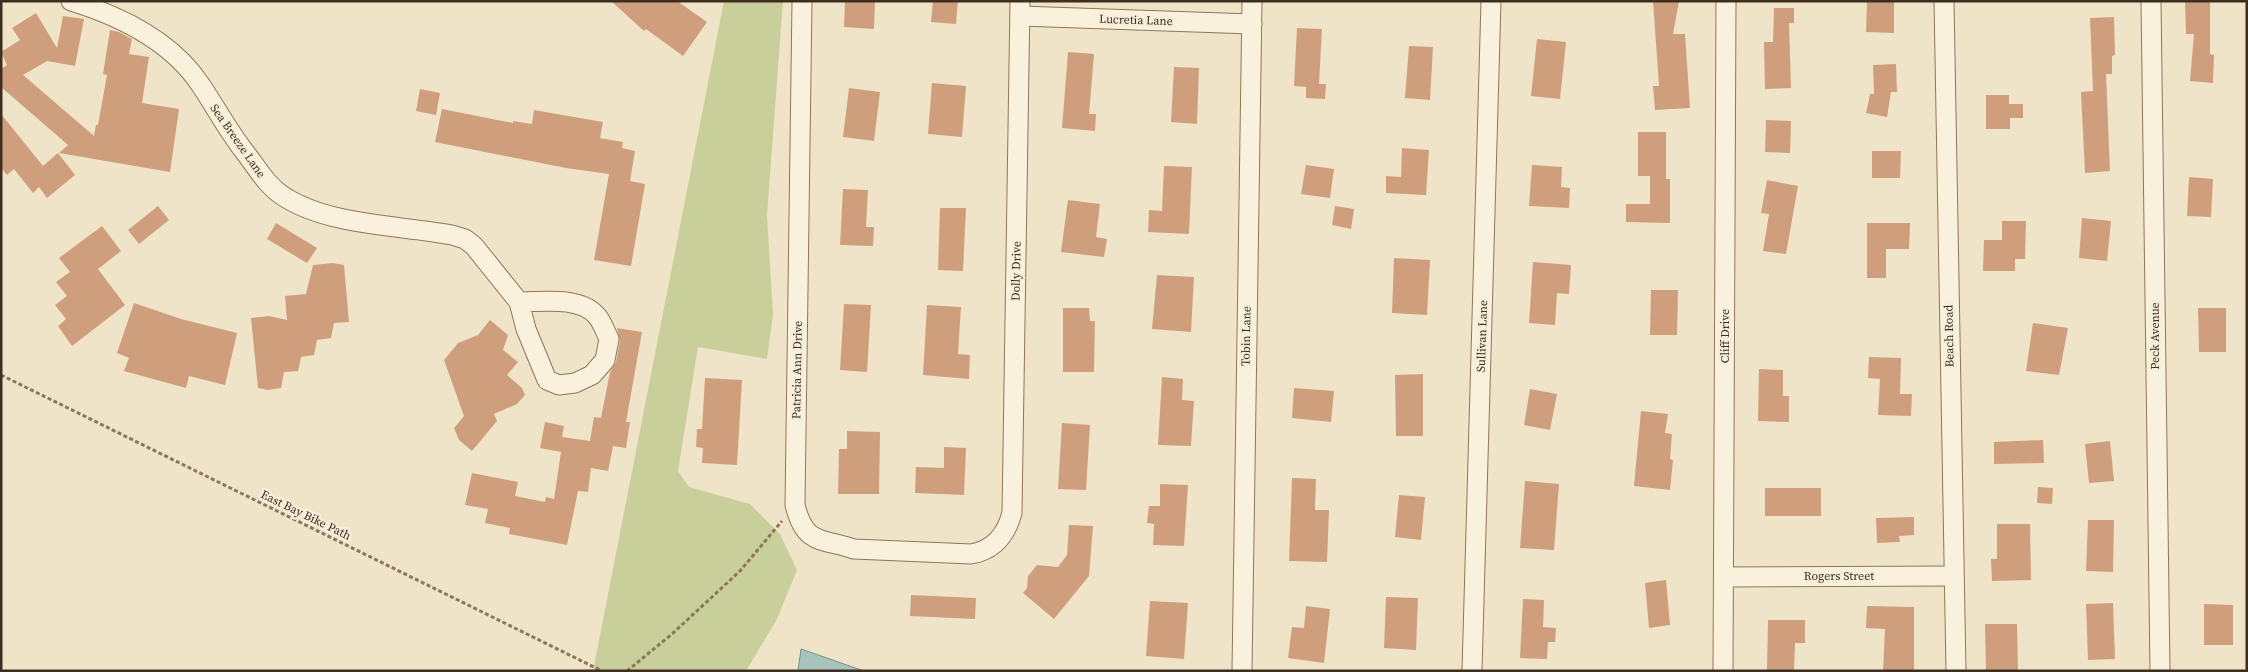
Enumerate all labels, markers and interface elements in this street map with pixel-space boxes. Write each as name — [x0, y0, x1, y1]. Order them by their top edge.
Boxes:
street label: Lucretia Lane — [1099, 11, 1173, 29]
street label: Sea Breeze Lane — [207, 101, 269, 181]
street label: Dolly Drive — [1007, 241, 1025, 301]
street label: Sullivan Lane — [1473, 300, 1491, 372]
street label: Peck Avenue — [2147, 302, 2163, 370]
street label: Beach Road — [1940, 304, 1958, 367]
street label: Tobin Lane — [1237, 306, 1255, 366]
street label: Cliff Drive — [1717, 309, 1733, 363]
street label: Patricia Ann Drive — [788, 321, 806, 419]
street label: East Bay Bike Path — [258, 486, 354, 544]
street label: Rogers Street — [1804, 568, 1874, 584]

